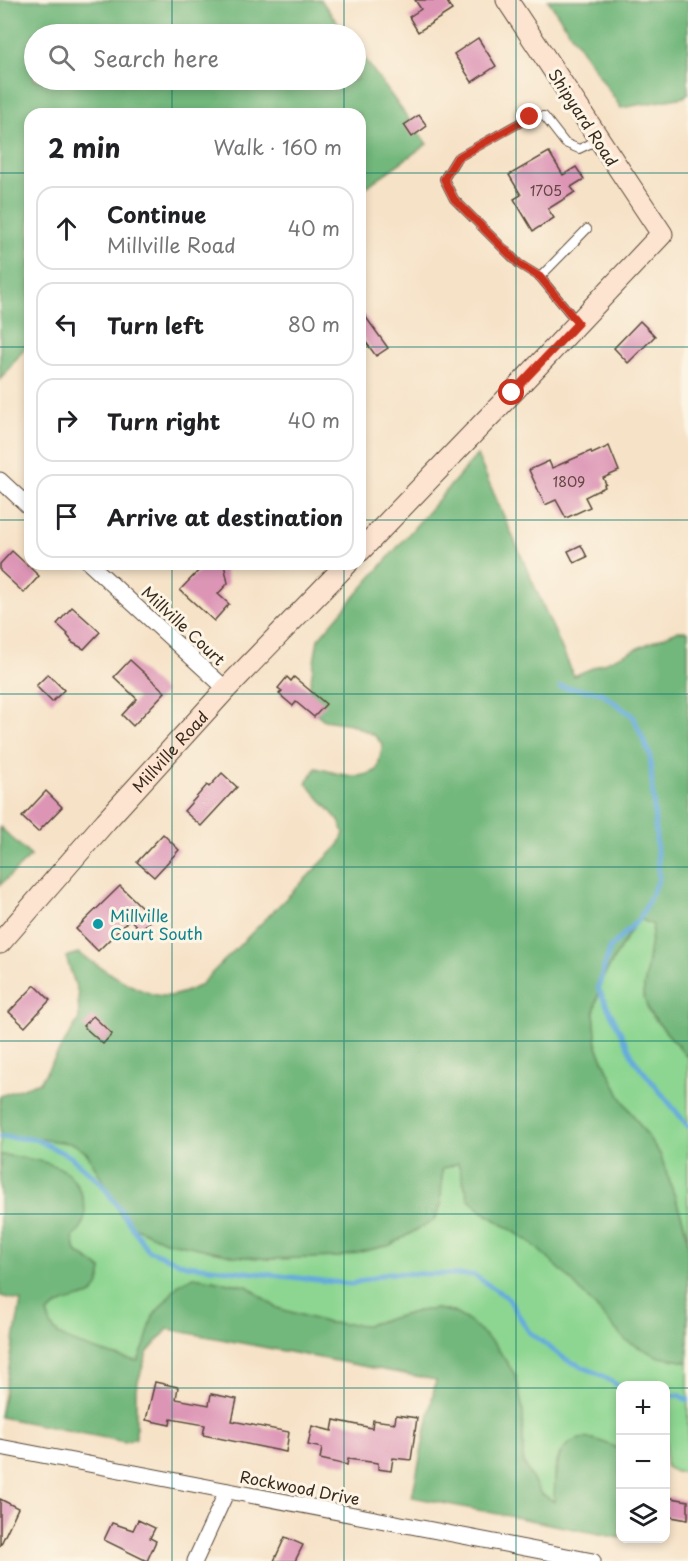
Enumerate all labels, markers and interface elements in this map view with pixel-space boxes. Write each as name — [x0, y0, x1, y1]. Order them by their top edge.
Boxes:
search box — [24, 24, 366, 90]
icon: search — [45, 41, 78, 74]
text: Search here — [93, 41, 219, 74]
street label: Shipyard Road — [543, 63, 625, 171]
route end — [516, 103, 542, 129]
text: 2 min — [48, 128, 121, 167]
text: Walk · 160 m — [214, 132, 342, 162]
house number: 1705 — [530, 180, 562, 201]
text: Continue — [107, 197, 206, 230]
icon: ahead — [50, 212, 83, 245]
text: 40 m — [288, 213, 340, 243]
text: Millville Road — [107, 230, 236, 260]
icon: left — [50, 308, 83, 341]
text: Turn left — [107, 308, 204, 341]
text: 80 m — [288, 309, 340, 339]
route start — [498, 379, 524, 405]
icon: right — [50, 404, 83, 437]
text: Turn right — [107, 404, 220, 437]
text: 40 m — [288, 405, 340, 435]
house number: 1809 — [553, 471, 585, 492]
icon: arrive — [50, 500, 83, 533]
text: Arrive at destination — [107, 500, 343, 533]
street label: Millville Court — [137, 580, 232, 671]
street label: Millville Road — [126, 705, 213, 797]
place label: Millville Court South — [110, 903, 203, 945]
marker: Millville Court South — [91, 917, 105, 931]
map controls — [616, 1381, 670, 1543]
button: + — [616, 1381, 670, 1435]
button: − — [616, 1435, 670, 1489]
street label: Rockwood Drive — [238, 1464, 362, 1510]
button: layers — [616, 1489, 670, 1543]

